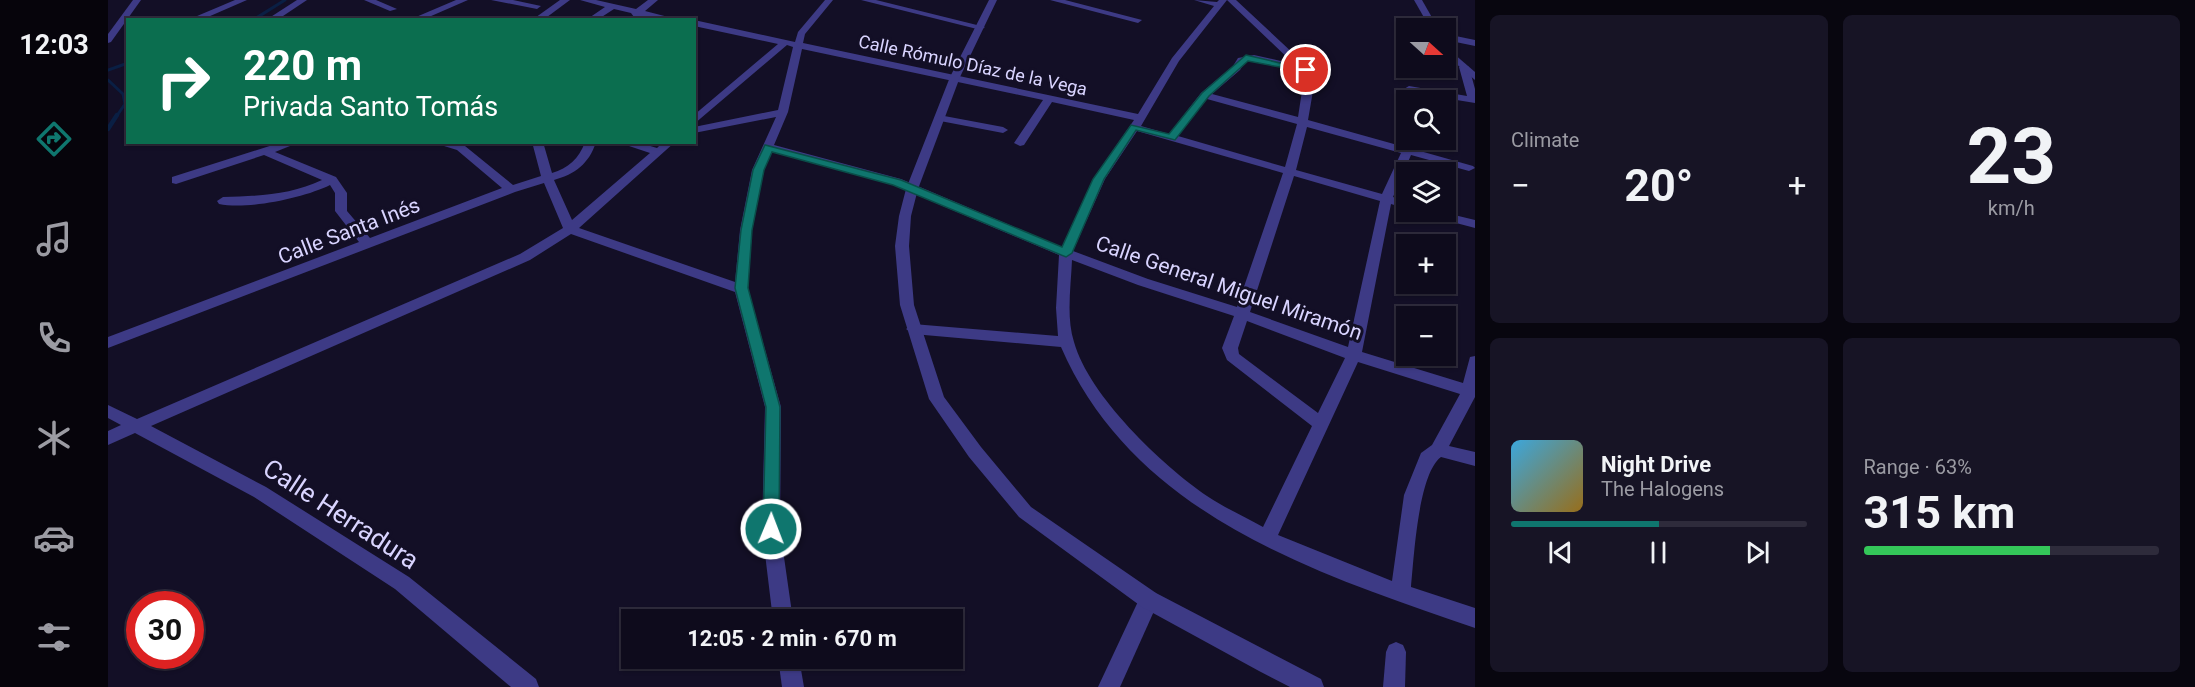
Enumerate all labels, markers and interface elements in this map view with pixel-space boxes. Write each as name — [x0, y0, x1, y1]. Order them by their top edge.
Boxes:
north arrow — [1396, 18, 1456, 78]
map controls — [1396, 18, 1456, 366]
text: 12:03 — [19, 29, 89, 61]
street label: Calle Rómulo Díaz de la Vega — [857, 30, 1089, 100]
text: 220 m — [243, 41, 362, 90]
icon: right — [144, 42, 222, 120]
pin — [1280, 44, 1331, 95]
icon: arrive — [1289, 53, 1322, 86]
button: search — [1396, 90, 1456, 150]
text: Privada Santo Tomás — [243, 91, 498, 123]
text: 23 — [1966, 111, 2056, 202]
icon: directions — [33, 118, 75, 160]
text: Climate — [1511, 128, 1579, 152]
text: 20° — [1624, 159, 1693, 212]
button: layers — [1396, 162, 1456, 222]
text: − — [1511, 166, 1530, 205]
text: + — [1788, 166, 1807, 205]
street label: Calle Santa Inés — [275, 193, 423, 269]
text: km/h — [1988, 196, 2035, 220]
icon: music — [33, 218, 75, 260]
street label: Calle General Miguel Miramón — [1093, 231, 1365, 345]
button: + — [1396, 234, 1456, 294]
button: − — [1396, 306, 1456, 366]
icon: phone — [33, 317, 75, 359]
icon: climate — [33, 417, 75, 459]
text: Night Drive — [1601, 452, 1711, 477]
street label: Calle Herradura — [258, 453, 424, 575]
text: Range · 63% — [1864, 455, 1972, 479]
text: The Halogens — [1601, 477, 1724, 501]
text: 315 km — [1864, 486, 2015, 539]
position arrow — [739, 497, 803, 561]
icon: car — [33, 517, 75, 559]
icon: previous — [1544, 536, 1577, 569]
icon: pause — [1642, 536, 1675, 569]
icon: next — [1741, 536, 1774, 569]
speed limit sign: 30 — [126, 591, 204, 669]
icon: filters — [33, 616, 75, 658]
text: 12:05 · 2 min · 670 m — [687, 626, 897, 651]

